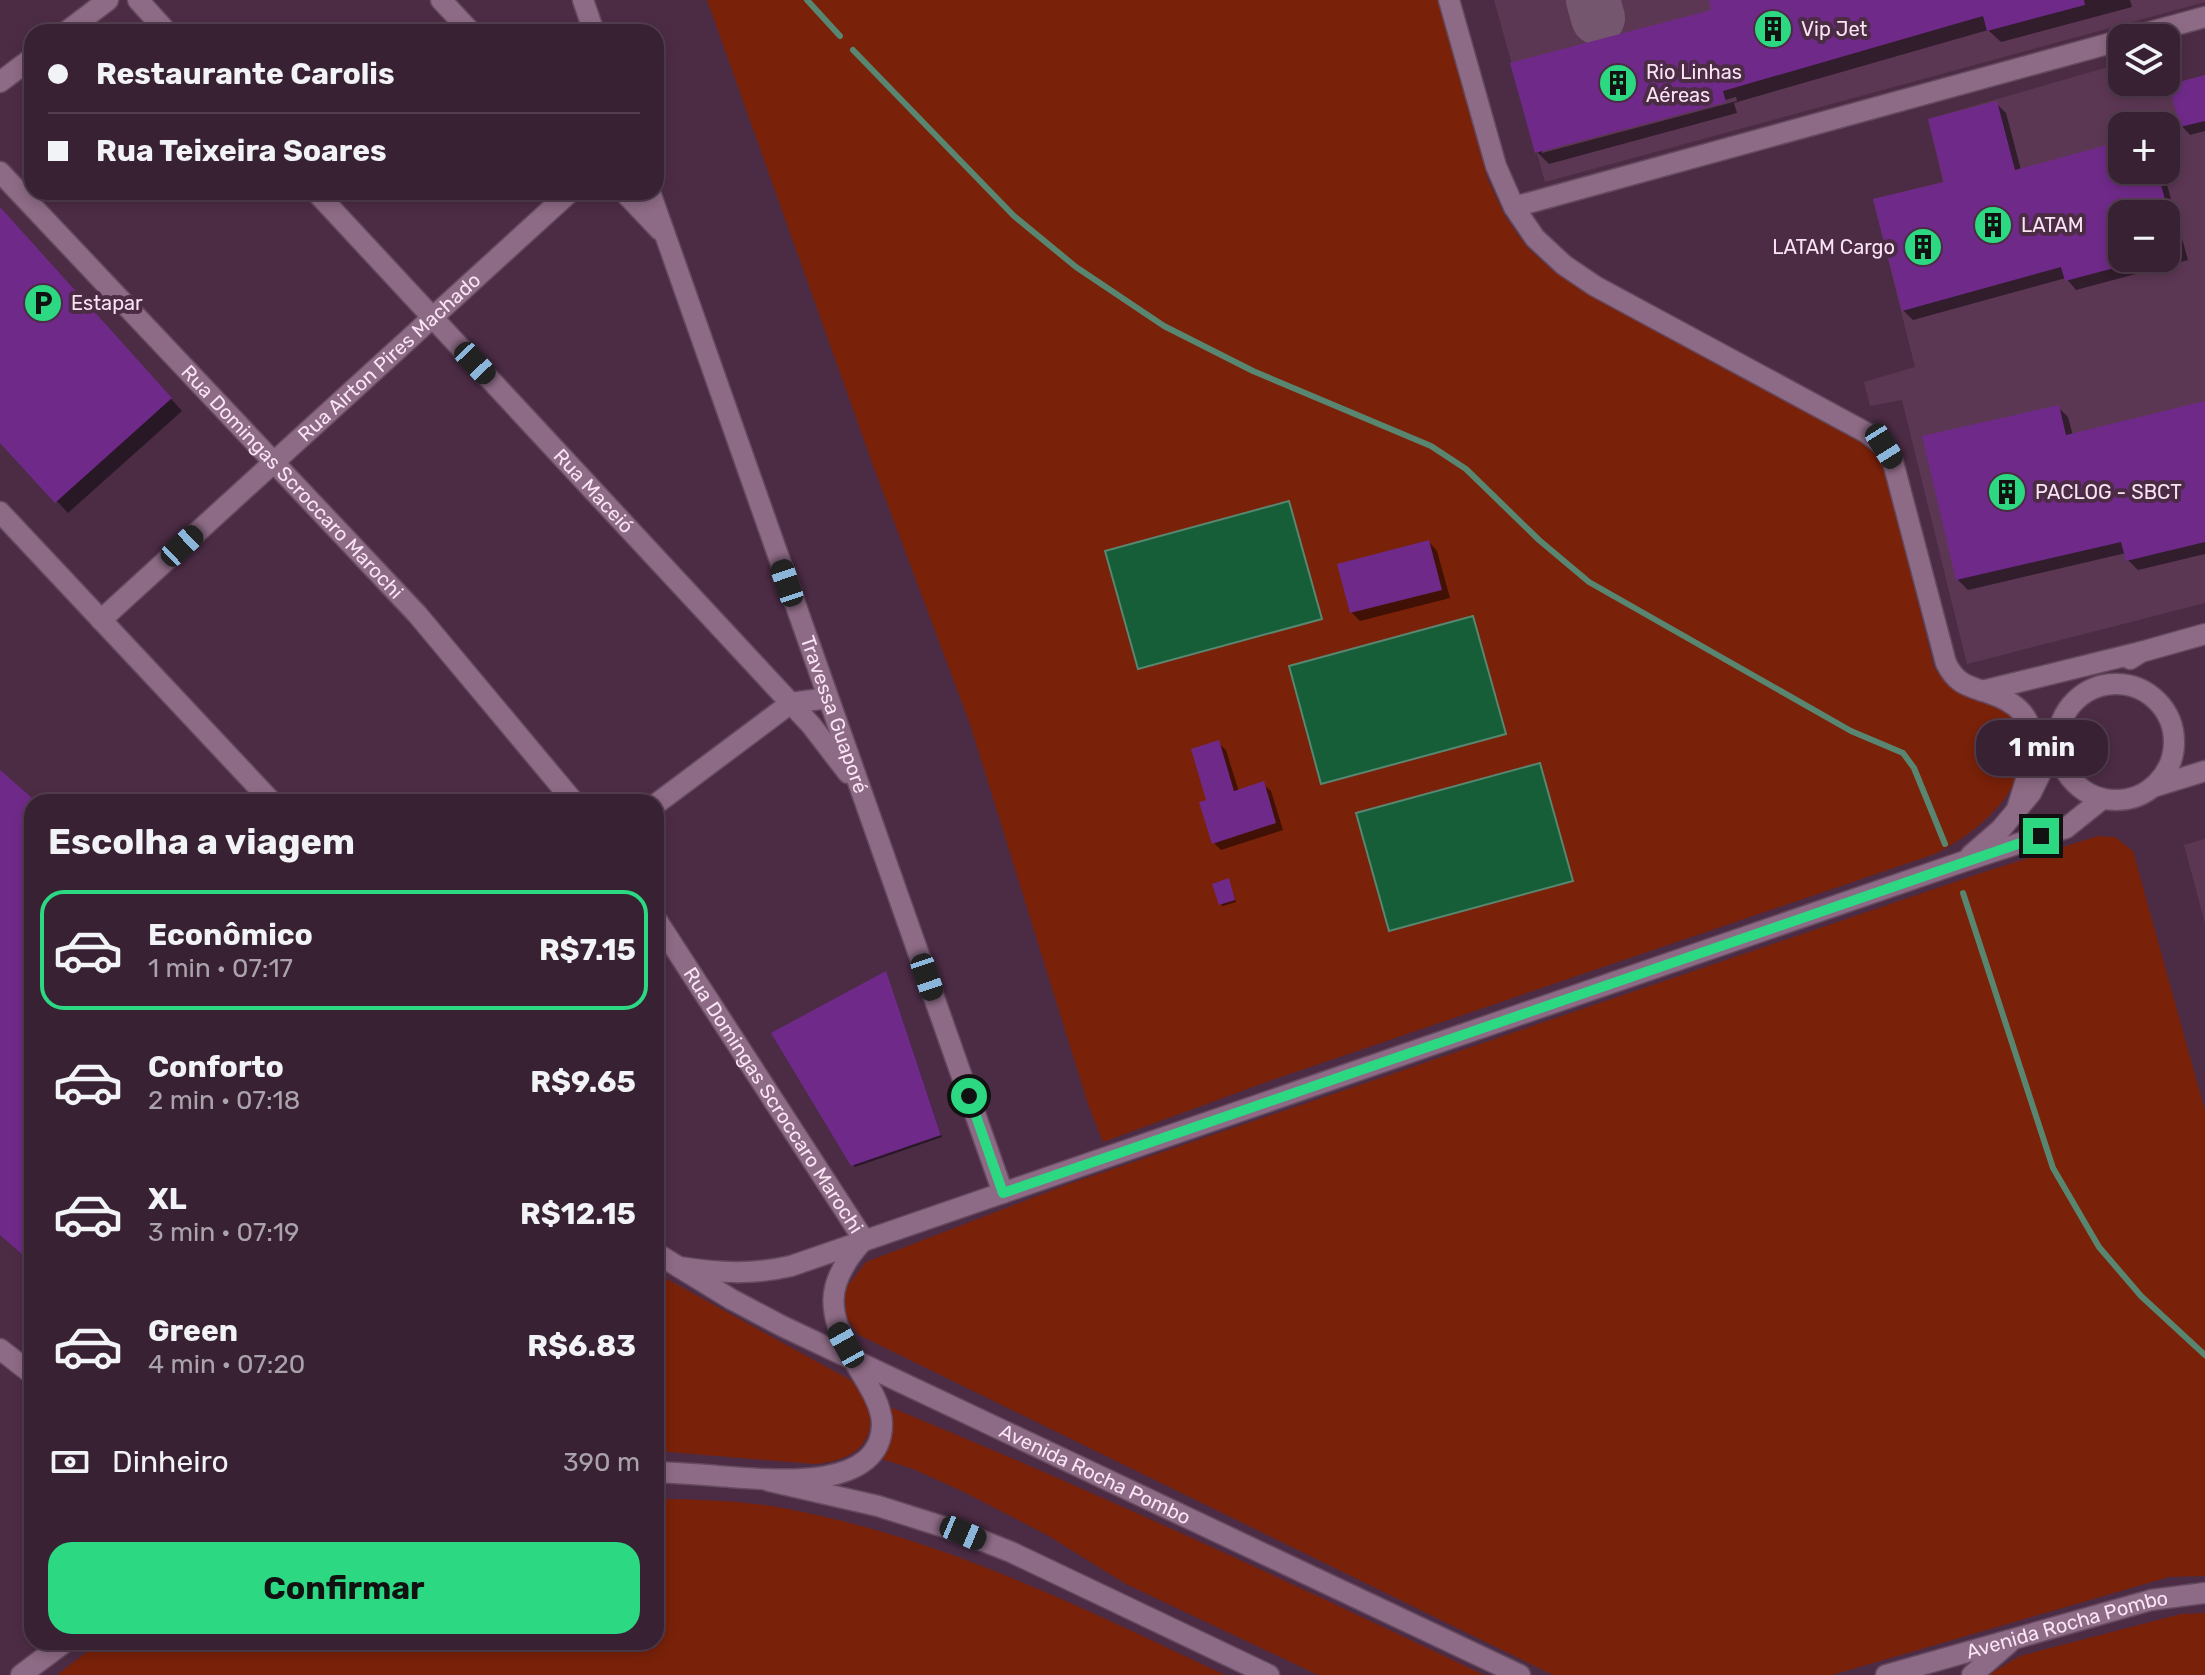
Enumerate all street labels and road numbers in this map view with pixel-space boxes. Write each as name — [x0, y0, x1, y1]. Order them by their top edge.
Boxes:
street label: Rua Airton Pires Machado — [293, 268, 485, 446]
street label: Rua Domingas Scroccaro Marochi — [176, 360, 408, 604]
street label: Rua Maceió — [549, 444, 639, 538]
street label: Travessa Guaporé — [795, 633, 873, 796]
street label: Rua Domingas Scroccaro Marochi — [678, 963, 868, 1238]
street label: Avenida Rocha Pombo — [996, 1419, 1194, 1529]
street label: Avenida Rocha Pombo — [1963, 1586, 2169, 1664]

